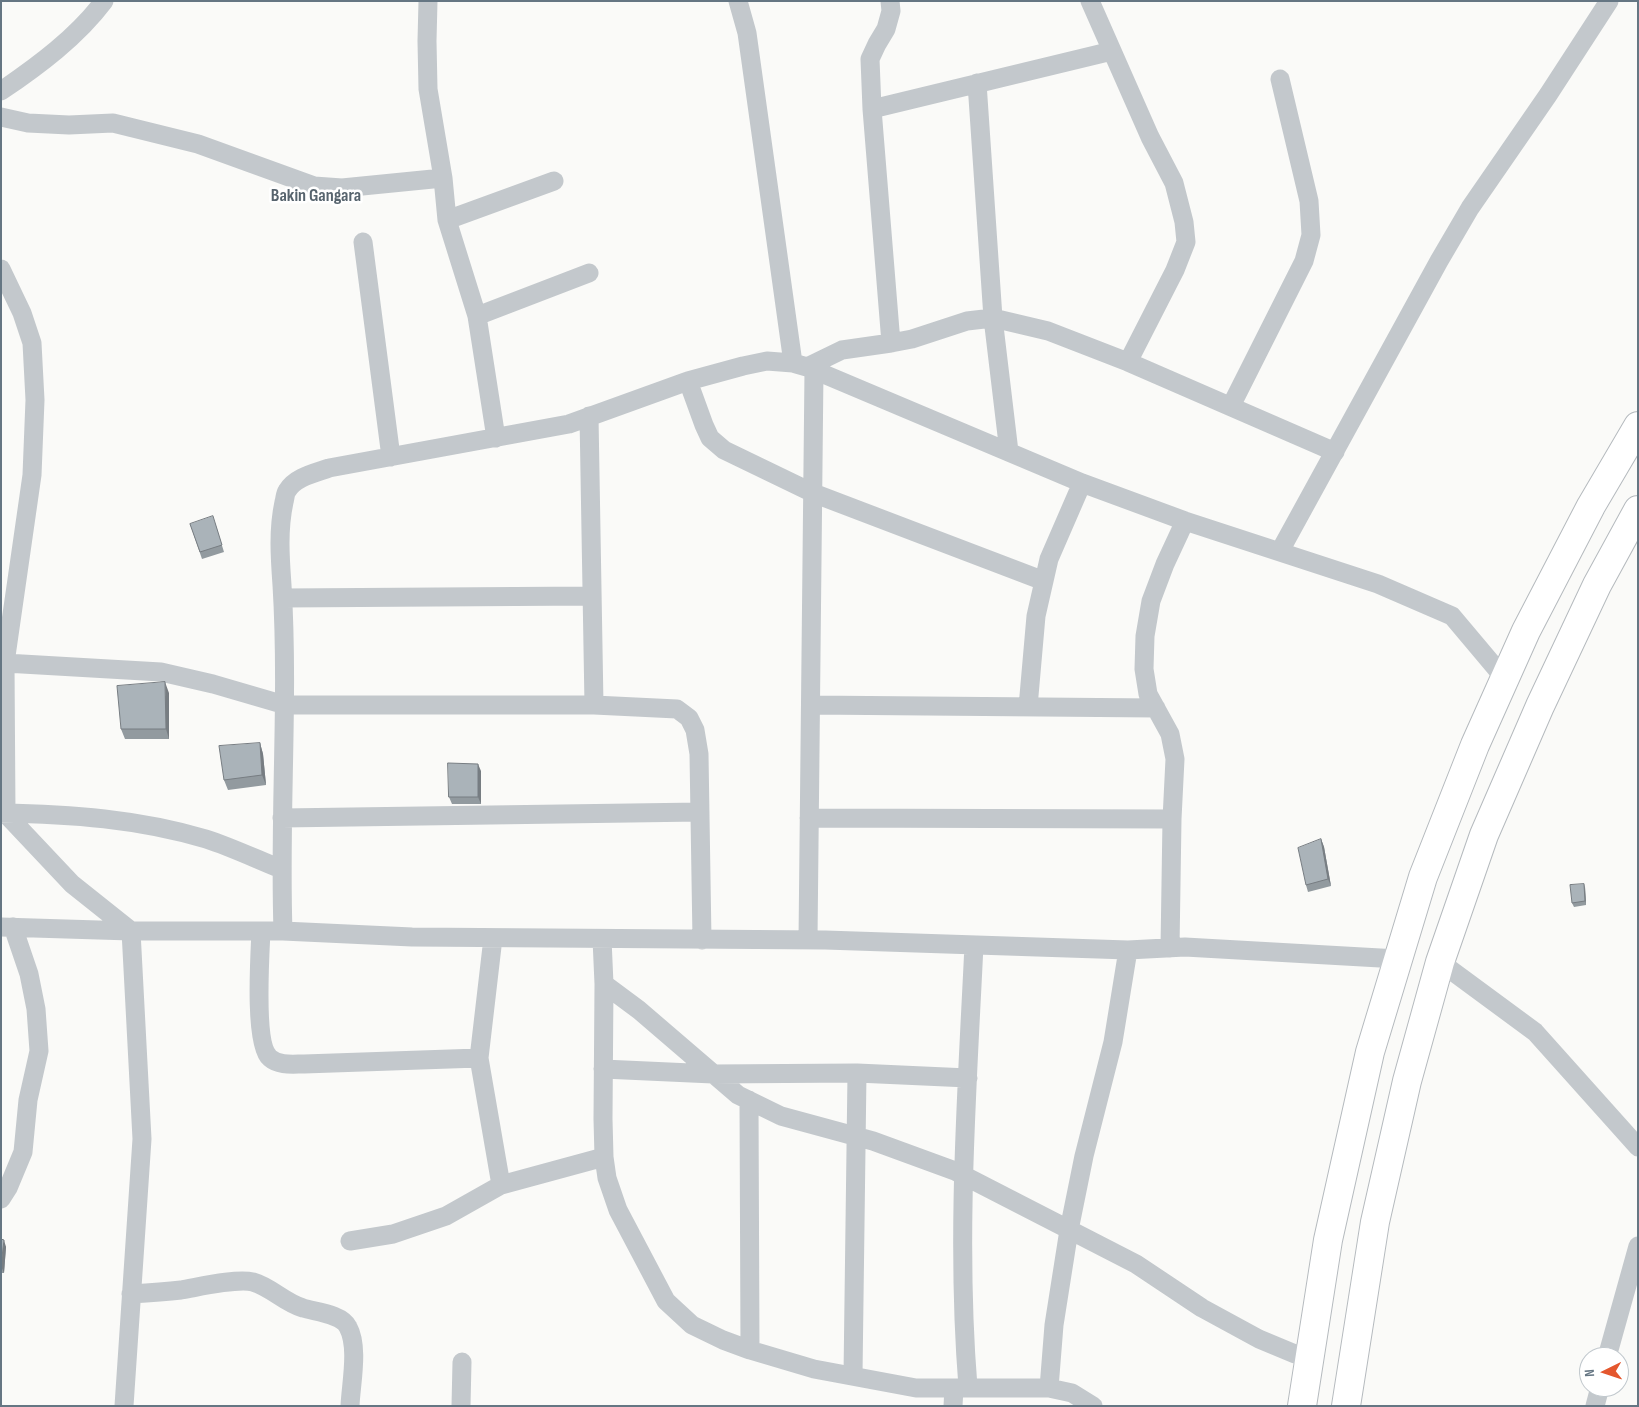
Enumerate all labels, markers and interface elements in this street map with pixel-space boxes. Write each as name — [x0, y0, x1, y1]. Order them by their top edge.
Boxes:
district label: Bakin Gangara — [271, 185, 361, 207]
north arrow — [1579, 1347, 1629, 1397]
text: N — [1581, 1369, 1598, 1377]

